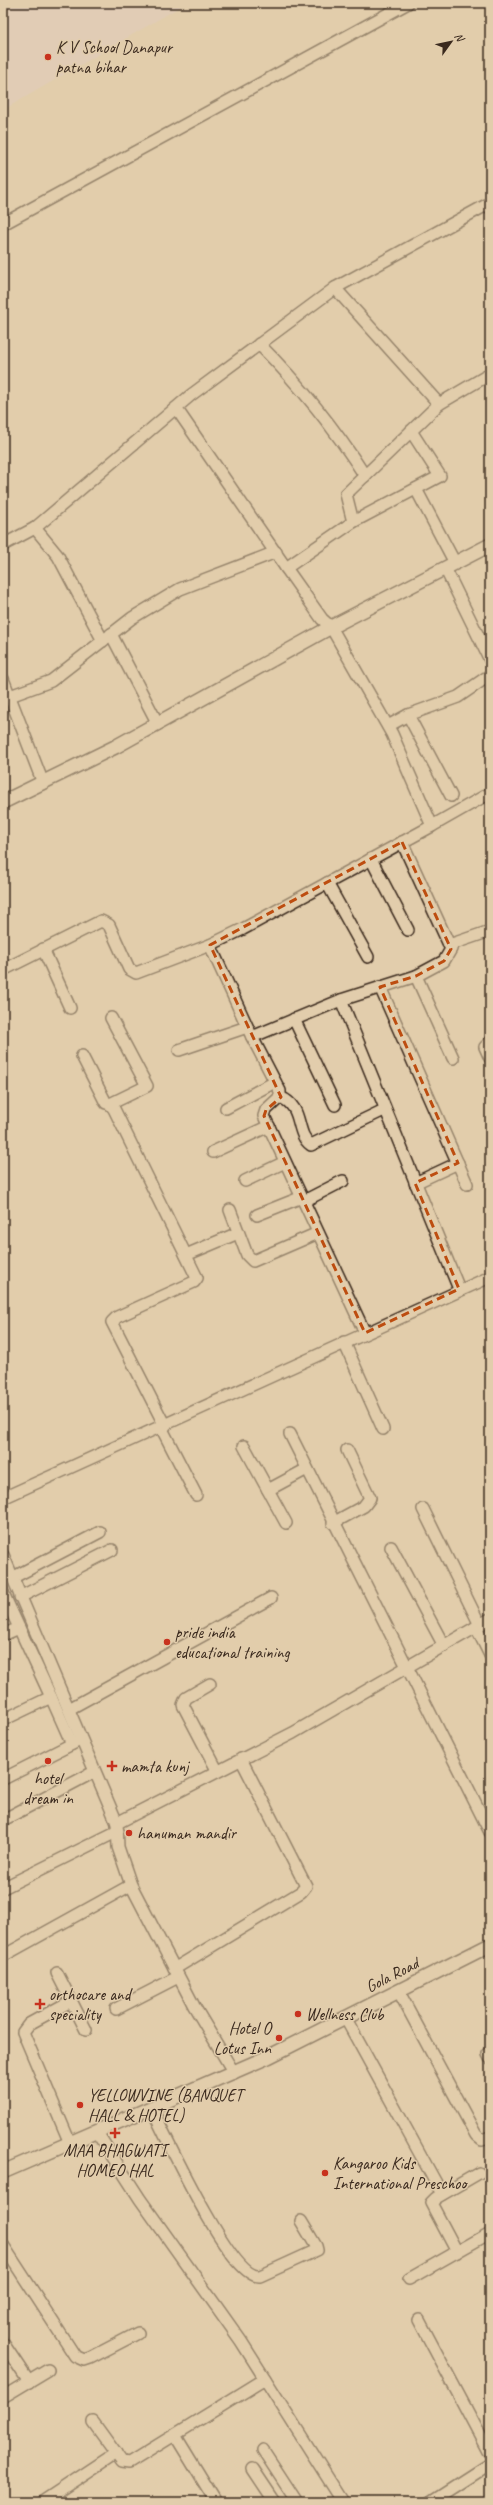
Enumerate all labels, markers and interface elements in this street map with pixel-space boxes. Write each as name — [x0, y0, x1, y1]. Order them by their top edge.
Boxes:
north arrow — [431, 22, 471, 62]
text: N — [452, 30, 468, 45]
place label: K V School Danapur patna bihar — [56, 37, 174, 78]
marker: K V School Danapur patna bihar — [43, 52, 53, 62]
place label: pride india educational training — [175, 1622, 291, 1663]
marker: pride india educational training — [162, 1637, 172, 1647]
marker: hotel dream in — [43, 1756, 53, 1766]
place label: mamta kunj — [121, 1756, 191, 1777]
marker: mamta kunj — [106, 1760, 118, 1772]
place label: hotel dream in — [23, 1768, 74, 1809]
place label: hanuman mandir — [137, 1823, 238, 1844]
marker: hanuman mandir — [124, 1828, 134, 1838]
street label: Gola Road — [362, 1951, 425, 1997]
place label: orthocare and speciality — [49, 1984, 133, 2025]
marker: orthocare and speciality — [34, 1998, 46, 2010]
place label: Wellness Club — [306, 2004, 385, 2025]
marker: Wellness Club — [293, 2009, 303, 2019]
place label: Hotel O Lotus Inn — [214, 2018, 274, 2059]
marker: Hotel O Lotus Inn — [274, 2033, 284, 2043]
place label: YELLOWVINE (BANQUET HALL & HOTEL) — [88, 2085, 246, 2126]
marker: YELLOWVINE (BANQUET HALL & HOTEL) — [75, 2100, 85, 2110]
marker: MAA BHAGWATI HOMEO HAL — [110, 2128, 120, 2138]
place label: MAA BHAGWATI HOMEO HAL — [64, 2140, 171, 2181]
place label: Kangaroo Kids International Preschoo — [333, 2153, 468, 2194]
marker: Kangaroo Kids International Preschoo — [320, 2168, 330, 2178]

